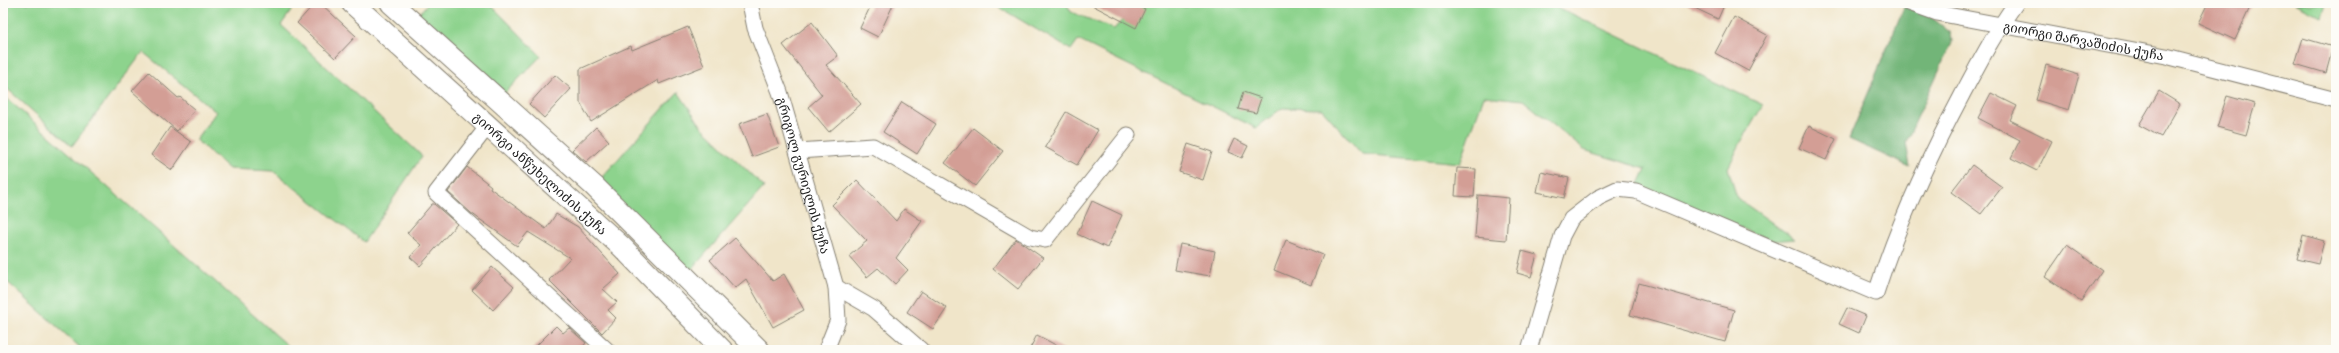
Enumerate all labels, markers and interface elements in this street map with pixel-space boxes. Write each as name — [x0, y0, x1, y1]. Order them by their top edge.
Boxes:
street label: გიორგი შარვაშიძის ქუჩა — [2002, 18, 2165, 63]
street label: გრიგოლ გურიელის ქუჩა — [774, 95, 834, 255]
street label: გიორგი ანწუხელიძის ქუჩა — [470, 109, 610, 238]

